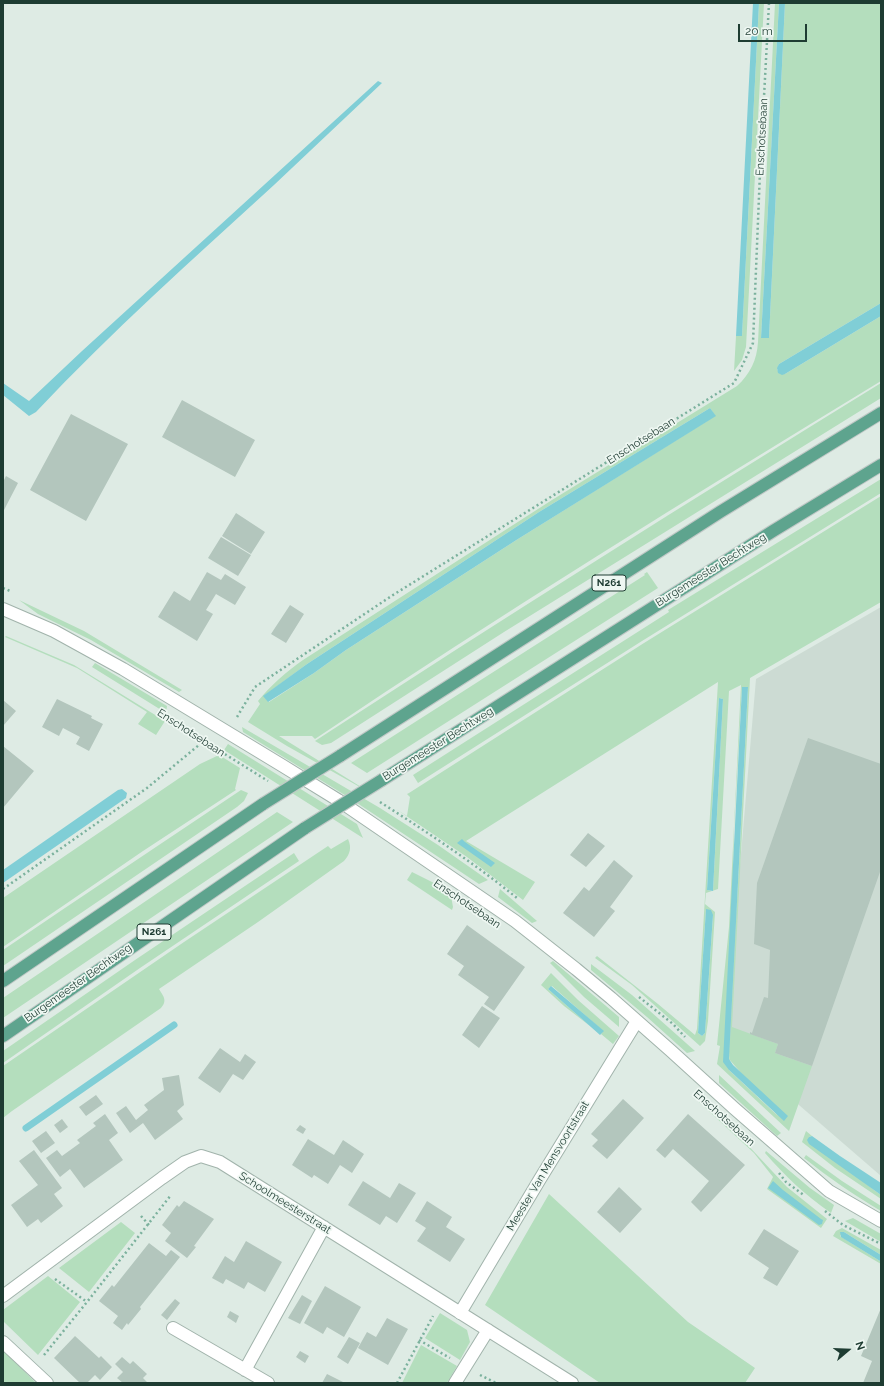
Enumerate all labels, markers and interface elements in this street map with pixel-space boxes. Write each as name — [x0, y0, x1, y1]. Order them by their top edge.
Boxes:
scale bar — [740, 16, 809, 42]
text: 20 m — [745, 24, 773, 38]
street label: Enschotsebaan — [753, 98, 771, 176]
street label: Enschotsebaan — [604, 415, 678, 467]
street label: Burgemeester Bechtweg — [653, 531, 769, 609]
road number: N261 — [592, 575, 626, 591]
street label: Burgemeester Bechtweg — [380, 705, 496, 783]
street label: Enschotsebaan — [155, 706, 227, 760]
street label: Enschotsebaan — [431, 877, 503, 931]
road number: N261 — [137, 924, 171, 940]
street label: Burgemeester Bechtweg — [22, 941, 134, 1025]
street label: Enschotsebaan — [691, 1087, 757, 1149]
street label: Meester Van Mensvoortstraat — [504, 1099, 592, 1233]
street label: Schoolmeesterstraat — [237, 1169, 333, 1237]
north arrow — [828, 1330, 868, 1370]
text: N — [852, 1340, 867, 1352]

